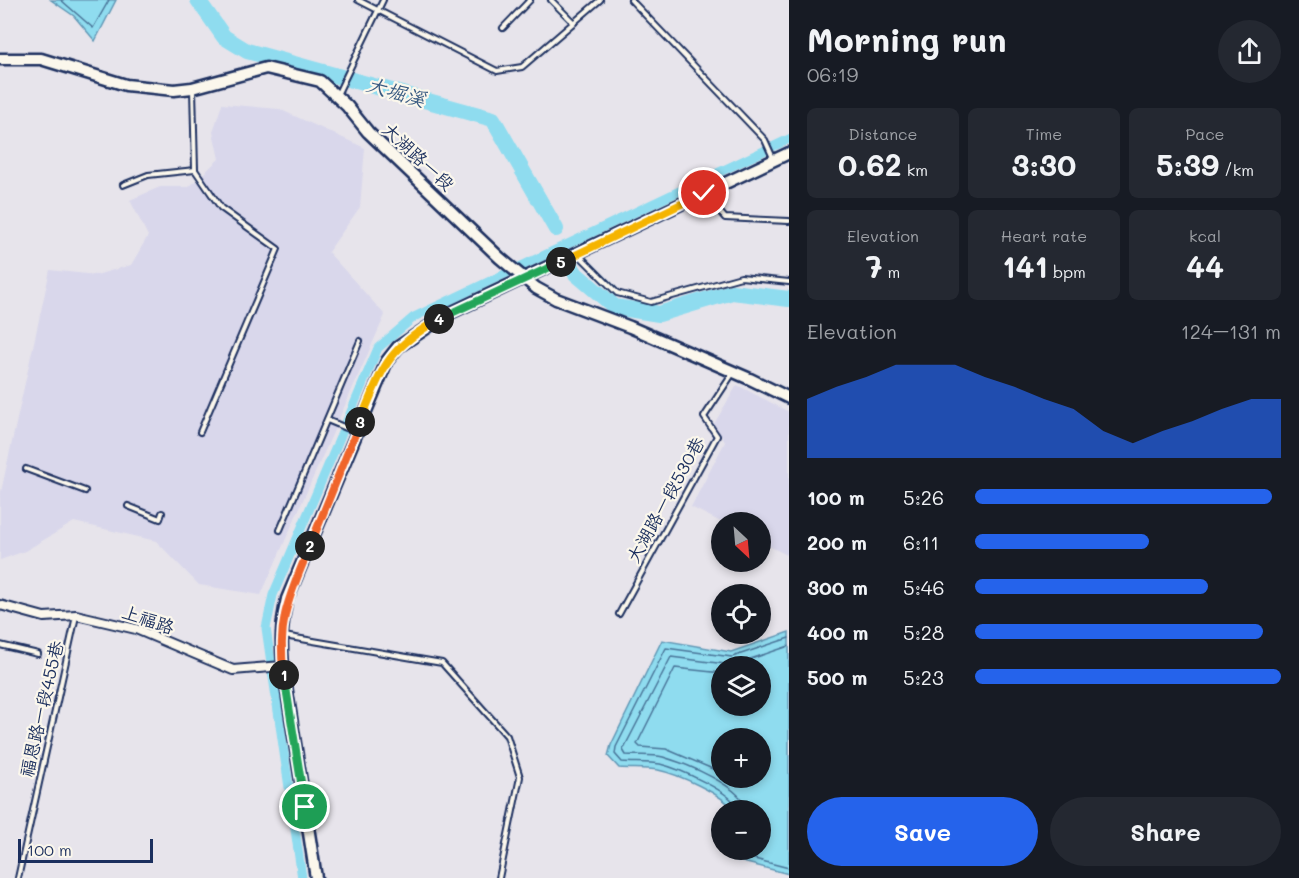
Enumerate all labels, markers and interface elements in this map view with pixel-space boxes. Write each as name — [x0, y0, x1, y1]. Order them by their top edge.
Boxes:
text: Morning run — [807, 17, 1007, 60]
button: share — [1218, 20, 1281, 83]
text: 06:19 — [807, 61, 858, 87]
water label: 大堀溪 — [364, 70, 430, 112]
street label: 大湖路一段 — [378, 117, 460, 196]
text: Distance — [849, 123, 917, 144]
text: Time — [1026, 123, 1062, 144]
text: Pace — [1185, 123, 1225, 144]
text: 0.62 — [838, 144, 902, 184]
text: 3:30 — [1012, 144, 1076, 184]
text: 5:39 — [1156, 144, 1219, 184]
text: km — [902, 159, 928, 180]
text: /km — [1219, 159, 1254, 180]
pin — [678, 167, 729, 218]
icon: check — [687, 176, 720, 209]
text: Elevation — [847, 225, 919, 246]
text: Heart rate — [1001, 225, 1087, 246]
text: kcal — [1189, 225, 1221, 246]
text: 7 — [866, 246, 882, 286]
text: 141 — [1002, 246, 1048, 286]
text: 44 — [1186, 246, 1224, 286]
pin: 5 — [546, 247, 576, 277]
text: 5 — [556, 251, 566, 272]
text: m — [882, 261, 900, 282]
text: bpm — [1048, 261, 1086, 282]
pin: 4 — [424, 304, 454, 334]
text: 4 — [434, 308, 444, 329]
text: Elevation — [807, 318, 897, 344]
text: 124–131 m — [1181, 318, 1281, 344]
pin: 3 — [345, 407, 375, 437]
text: 3 — [355, 411, 365, 432]
street label: 大湖路一段530巷 — [621, 432, 710, 567]
text: 100 m — [807, 484, 865, 510]
text: 5:26 — [903, 484, 944, 510]
north arrow — [711, 512, 771, 572]
map controls — [711, 512, 771, 860]
text: 200 m — [807, 529, 867, 555]
text: 6:11 — [903, 529, 939, 555]
pin: 2 — [295, 531, 325, 561]
text: 2 — [306, 535, 314, 556]
text: 300 m — [807, 574, 868, 600]
text: 5:46 — [903, 574, 945, 600]
button: locate — [711, 584, 771, 644]
street label: 上福路 — [119, 599, 178, 639]
text: 400 m — [807, 619, 868, 645]
text: 5:28 — [903, 619, 944, 645]
street label: 福恩路一段455巷 — [14, 638, 68, 779]
button: layers — [711, 656, 771, 716]
pin: 1 — [269, 660, 299, 690]
text: 1 — [280, 664, 288, 685]
text: 500 m — [807, 664, 867, 690]
text: 5:23 — [903, 664, 944, 690]
button: + — [711, 728, 771, 788]
pin — [279, 781, 330, 832]
icon: arrive — [288, 790, 321, 823]
button: Save — [807, 797, 1038, 866]
button: Share — [1050, 797, 1281, 866]
button: − — [711, 800, 771, 860]
scale bar — [18, 836, 153, 864]
text: 100 m — [27, 839, 72, 860]

